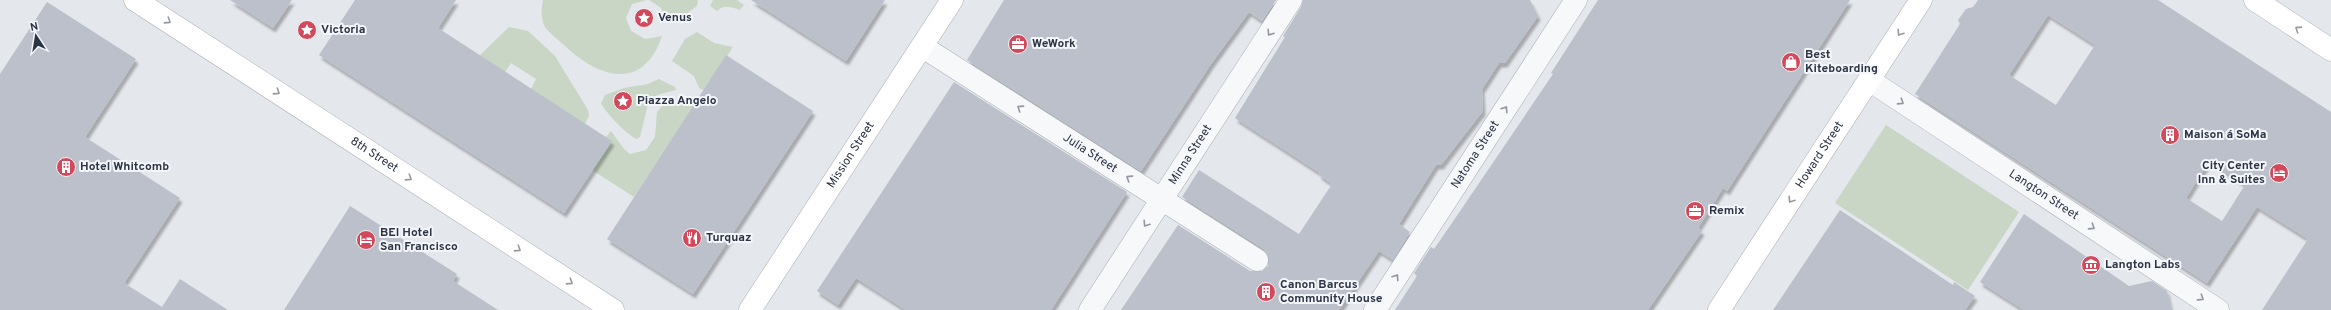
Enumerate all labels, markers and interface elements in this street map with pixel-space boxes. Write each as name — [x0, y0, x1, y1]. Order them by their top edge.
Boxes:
place icon: Venus — [633, 7, 655, 29]
place label: Venus — [658, 10, 692, 26]
north arrow — [16, 16, 56, 56]
one-way arrow — [164, 16, 171, 24]
place icon: Victoria — [296, 19, 318, 41]
text: N — [29, 20, 39, 35]
place label: Victoria — [321, 22, 365, 38]
one-way arrow — [2295, 26, 2302, 33]
one-way arrow — [1267, 29, 1275, 36]
one-way arrow — [1897, 29, 1905, 36]
office icon: WeWork — [1007, 33, 1029, 55]
place label: WeWork — [1032, 36, 1076, 52]
place label: Best Kiteboarding — [1805, 47, 1878, 77]
shop icon: Best Kiteboarding — [1780, 51, 1802, 73]
one-way arrow — [273, 87, 280, 95]
place icon: Piazza Angelo — [612, 90, 634, 112]
place label: Piazza Angelo — [637, 93, 717, 109]
one-way arrow — [1897, 97, 1904, 104]
one-way arrow — [1017, 105, 1024, 113]
one-way arrow — [1500, 107, 1507, 114]
street label: Natoma Street — [1448, 118, 1504, 192]
street label: Howard Street — [1792, 118, 1848, 192]
street label: Mission Street — [823, 119, 879, 191]
street label: Minna Street — [1165, 122, 1216, 188]
building icon: Maison á SoMa — [2159, 124, 2181, 146]
place label: Maison á SoMa — [2184, 127, 2266, 143]
street label: Julia Street — [1060, 130, 1120, 177]
street label: 8th Street — [347, 134, 401, 177]
building icon: Hotel Whitcomb — [55, 156, 77, 178]
place label: City Center Inn & Suites — [2198, 158, 2265, 188]
place label: Hotel Whitcomb — [80, 159, 169, 175]
hotel icon: City Center Inn & Suites — [2268, 162, 2290, 184]
street label: Langton Street — [2005, 166, 2082, 224]
one-way arrow — [405, 173, 412, 181]
one-way arrow — [1126, 175, 1133, 183]
one-way arrow — [1788, 196, 1796, 203]
office icon: Remix — [1684, 200, 1706, 222]
place label: Remix — [1709, 203, 1745, 219]
one-way arrow — [1143, 220, 1151, 227]
one-way arrow — [2088, 222, 2095, 230]
place label: BEI Hotel San Francisco — [380, 225, 458, 255]
restaurant icon: Turquaz — [681, 227, 703, 249]
hotel icon: BEI Hotel San Francisco — [355, 229, 377, 251]
place label: Turquaz — [706, 230, 752, 246]
one-way arrow — [514, 244, 521, 252]
museum icon: Langton Labs — [2080, 254, 2102, 276]
place label: Langton Labs — [2105, 257, 2180, 273]
one-way arrow — [1392, 274, 1399, 281]
place label: Canon Barcus Community House — [1280, 277, 1383, 307]
one-way arrow — [566, 278, 573, 285]
building icon: Canon Barcus Community House — [1255, 281, 1277, 303]
one-way arrow — [2196, 294, 2203, 301]

